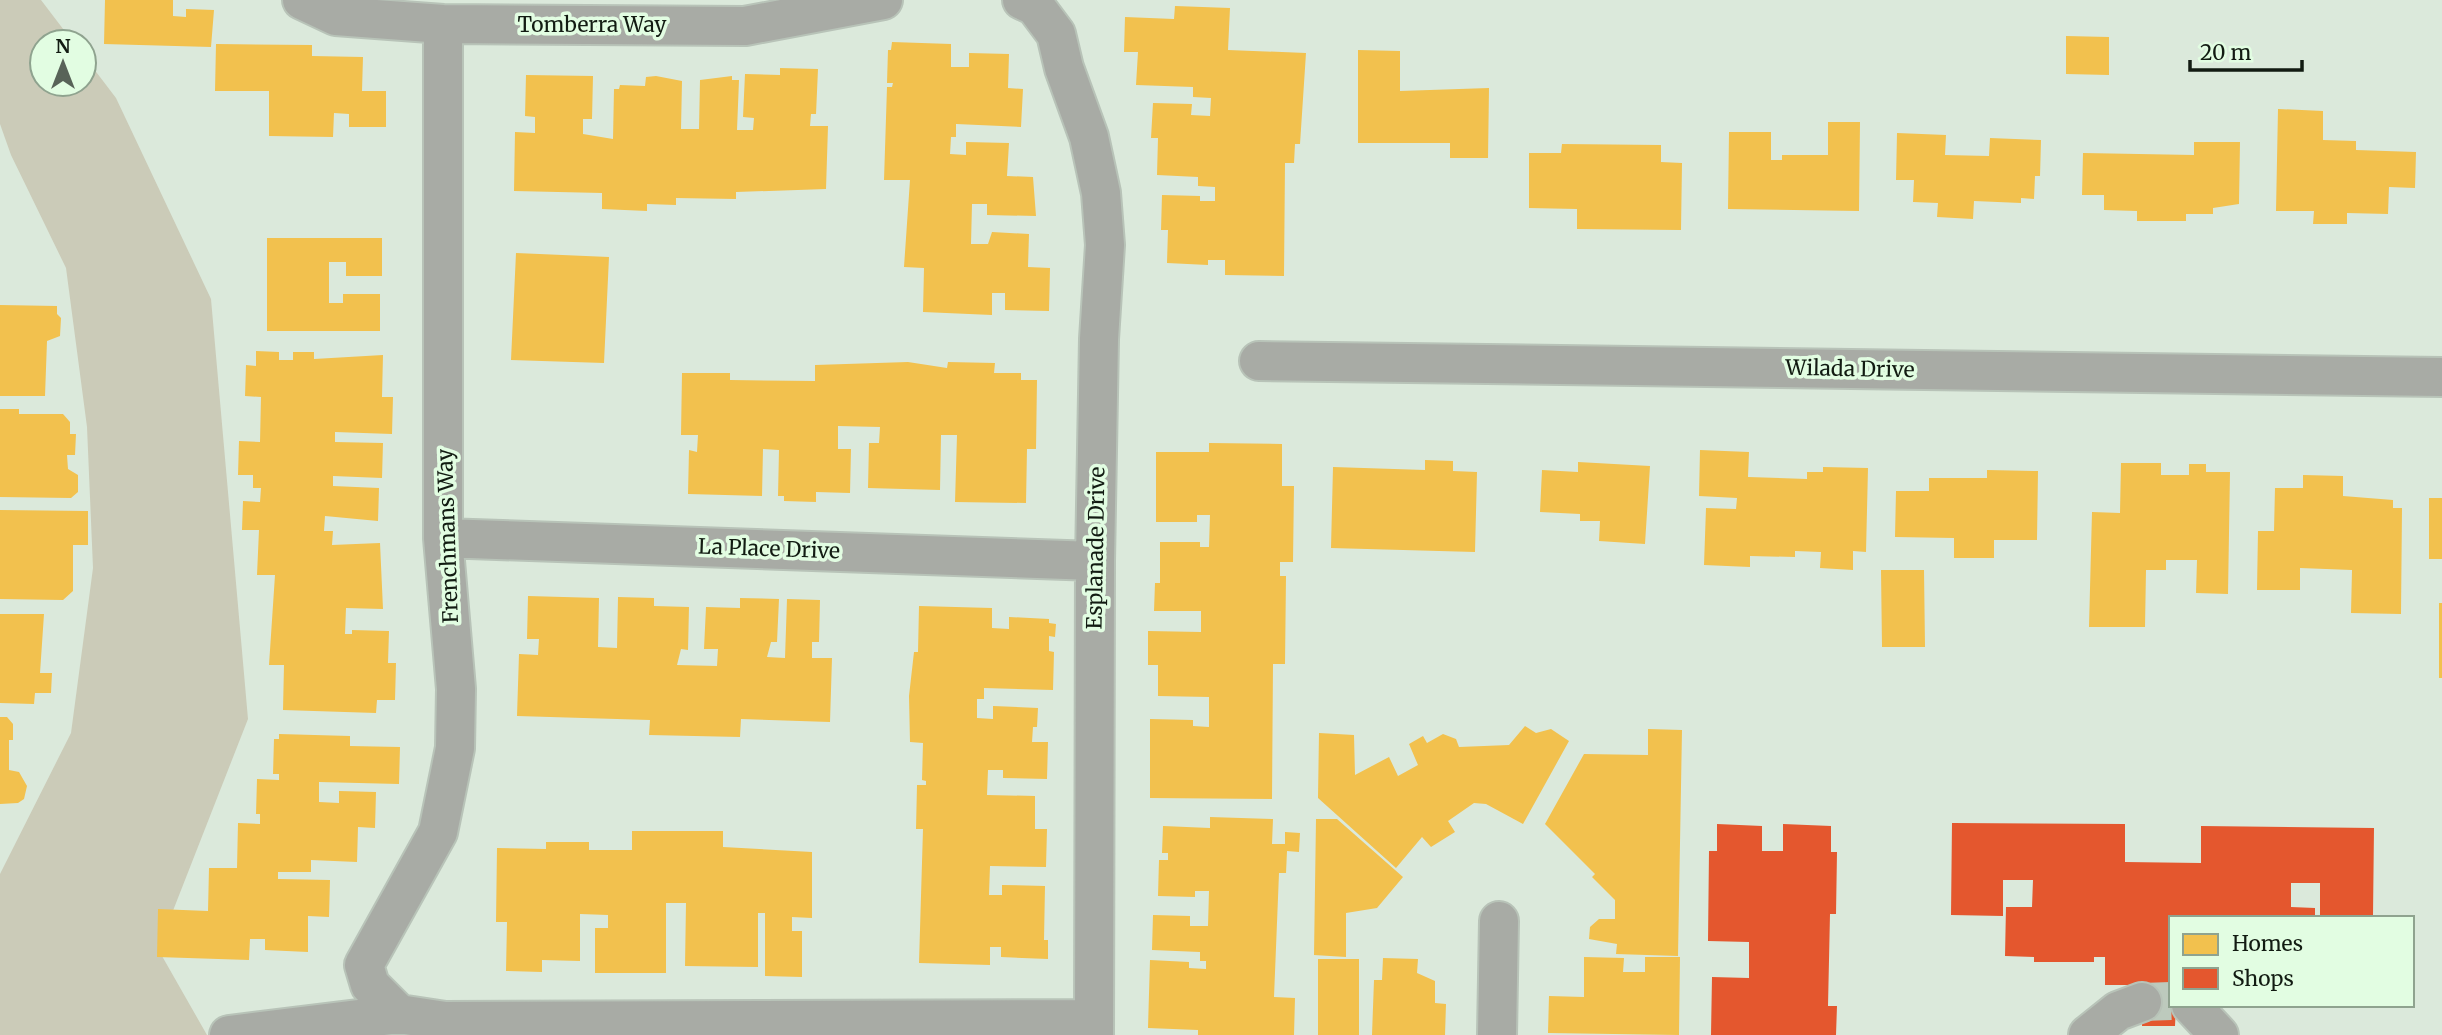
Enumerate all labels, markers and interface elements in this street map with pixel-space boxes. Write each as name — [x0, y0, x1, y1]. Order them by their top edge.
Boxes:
street label: Tomberra Way — [517, 11, 667, 38]
north arrow — [28, 28, 98, 98]
scale bar — [2190, 28, 2302, 72]
text: N — [55, 34, 71, 58]
text: 20 m — [2200, 39, 2252, 66]
street label: Wilada Drive — [1784, 354, 1915, 383]
street label: Frenchmans Way — [431, 447, 464, 624]
street label: Esplanade Drive — [1081, 466, 1110, 630]
street label: La Place Drive — [698, 533, 840, 564]
legend — [2169, 916, 2414, 1007]
text: Homes — [2232, 930, 2303, 957]
text: Shops — [2232, 965, 2294, 992]

